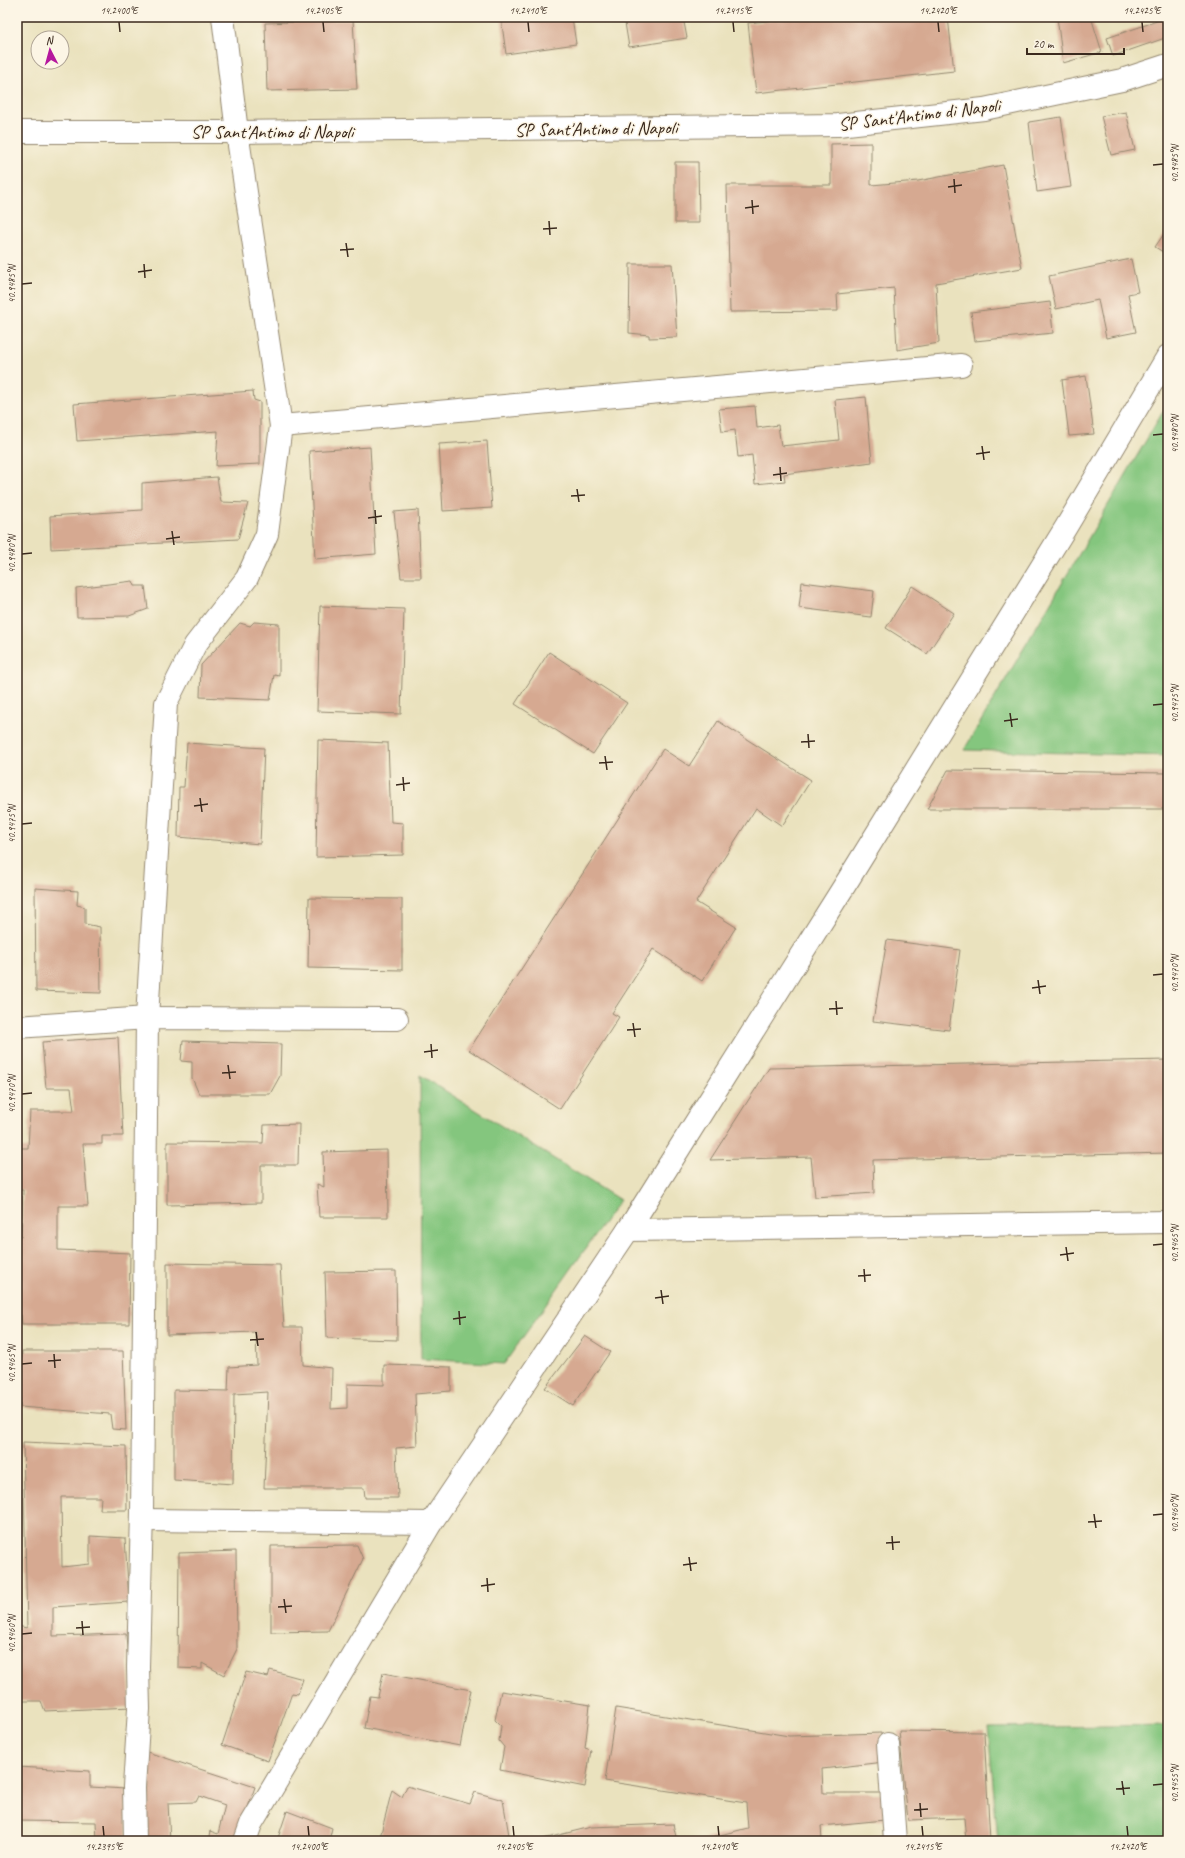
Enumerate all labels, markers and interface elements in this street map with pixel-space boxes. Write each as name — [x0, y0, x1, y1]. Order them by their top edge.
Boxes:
text: 14.2400°E — [100, 4, 139, 17]
text: 14.2405°E — [304, 4, 343, 17]
text: 14.2410°E — [509, 4, 548, 17]
text: 14.2415°E — [714, 4, 753, 17]
text: 14.2420°E — [919, 4, 958, 17]
text: 14.2425°E — [1123, 4, 1162, 17]
north arrow — [30, 30, 70, 70]
scale bar — [1027, 30, 1124, 56]
text: N — [45, 33, 55, 47]
text: 20 m — [1033, 36, 1055, 52]
street label: SP Sant'Antimo di Napoli — [837, 93, 1004, 137]
street label: SP Sant'Antimo di Napoli — [514, 116, 680, 142]
street label: SP Sant'Antimo di Napoli — [191, 120, 356, 144]
text: 40.9485°N — [1168, 143, 1181, 183]
text: 40.9485°N — [5, 263, 18, 303]
text: 40.9480°N — [1168, 413, 1181, 453]
text: 40.9480°N — [5, 533, 18, 573]
text: 40.9475°N — [1168, 683, 1181, 723]
text: 40.9475°N — [5, 803, 18, 843]
text: 40.9470°N — [1168, 953, 1181, 993]
text: 40.9470°N — [5, 1073, 18, 1113]
text: 40.9465°N — [1168, 1223, 1181, 1263]
text: 40.9465°N — [5, 1343, 18, 1383]
text: 40.9460°N — [1168, 1493, 1181, 1533]
text: 40.9460°N — [5, 1613, 18, 1653]
text: 40.9455°N — [1168, 1763, 1181, 1803]
text: 14.2395°E — [85, 1840, 124, 1853]
text: 14.2400°E — [290, 1840, 329, 1853]
text: 14.2405°E — [495, 1840, 534, 1853]
text: 14.2410°E — [700, 1840, 739, 1853]
text: 14.2415°E — [904, 1840, 943, 1853]
text: 14.2420°E — [1109, 1840, 1148, 1853]

